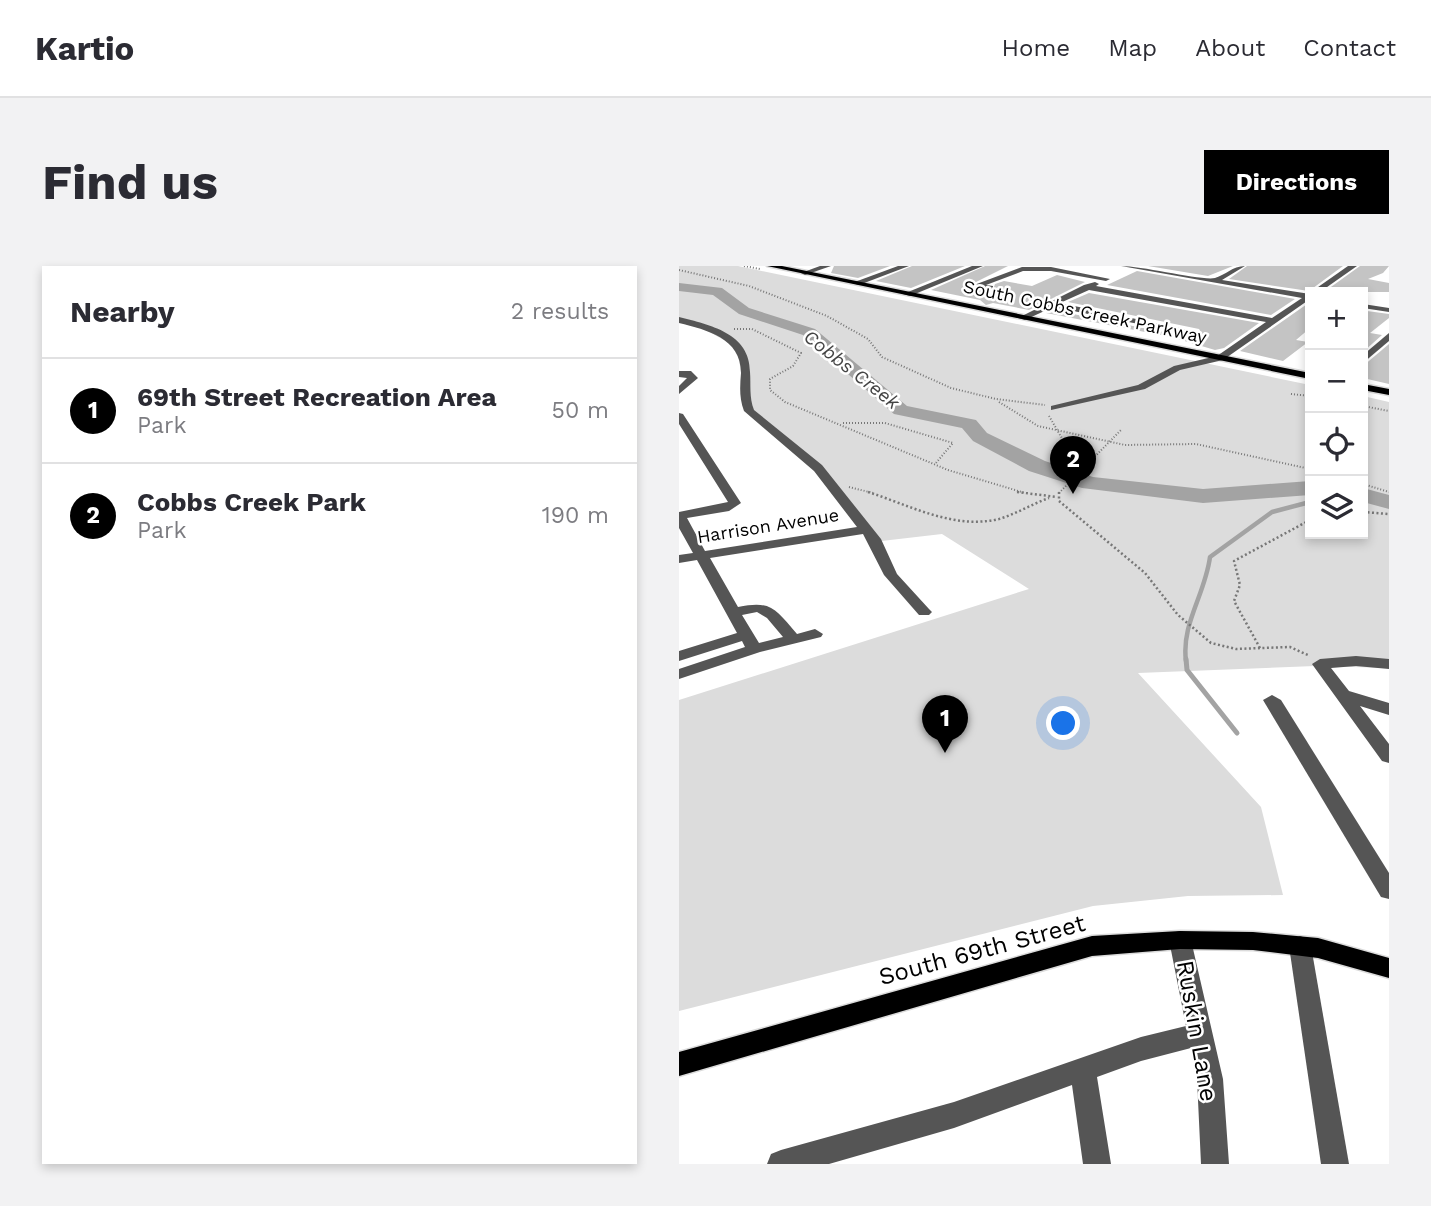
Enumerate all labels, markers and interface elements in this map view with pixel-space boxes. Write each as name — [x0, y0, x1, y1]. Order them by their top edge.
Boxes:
text: Kartio — [35, 29, 134, 68]
text: Home — [1002, 34, 1070, 62]
text: Map — [1108, 34, 1157, 62]
text: About — [1195, 34, 1265, 62]
text: Contact — [1303, 34, 1396, 62]
button: Directions — [1204, 150, 1389, 214]
text: Find us — [42, 153, 218, 211]
street label: South Cobbs Creek Parkway — [962, 275, 1209, 348]
map controls — [1305, 287, 1368, 539]
button: + — [1305, 287, 1368, 350]
text: Nearby — [70, 294, 175, 329]
text: 2 results — [511, 298, 609, 325]
water label: Cobbs Creek — [799, 325, 905, 414]
button: − — [1305, 350, 1368, 413]
text: 69th Street Recreation Area — [137, 382, 497, 412]
text: 1 — [88, 397, 98, 424]
text: 50 m — [552, 397, 609, 424]
text: Park — [137, 412, 186, 439]
button: locate — [1305, 413, 1368, 476]
pin: 2 — [1050, 436, 1096, 494]
button: layers — [1305, 476, 1368, 539]
text: Cobbs Creek Park — [137, 487, 366, 517]
text: 2 — [86, 502, 100, 529]
text: 190 m — [542, 502, 609, 529]
street label: Harrison Avenue — [696, 504, 840, 547]
text: Park — [137, 517, 186, 544]
pin: 1 — [922, 695, 968, 753]
your location — [1046, 706, 1080, 740]
street label: South 69th Street — [876, 909, 1088, 991]
street label: Ruskin Lane — [1171, 958, 1223, 1104]

